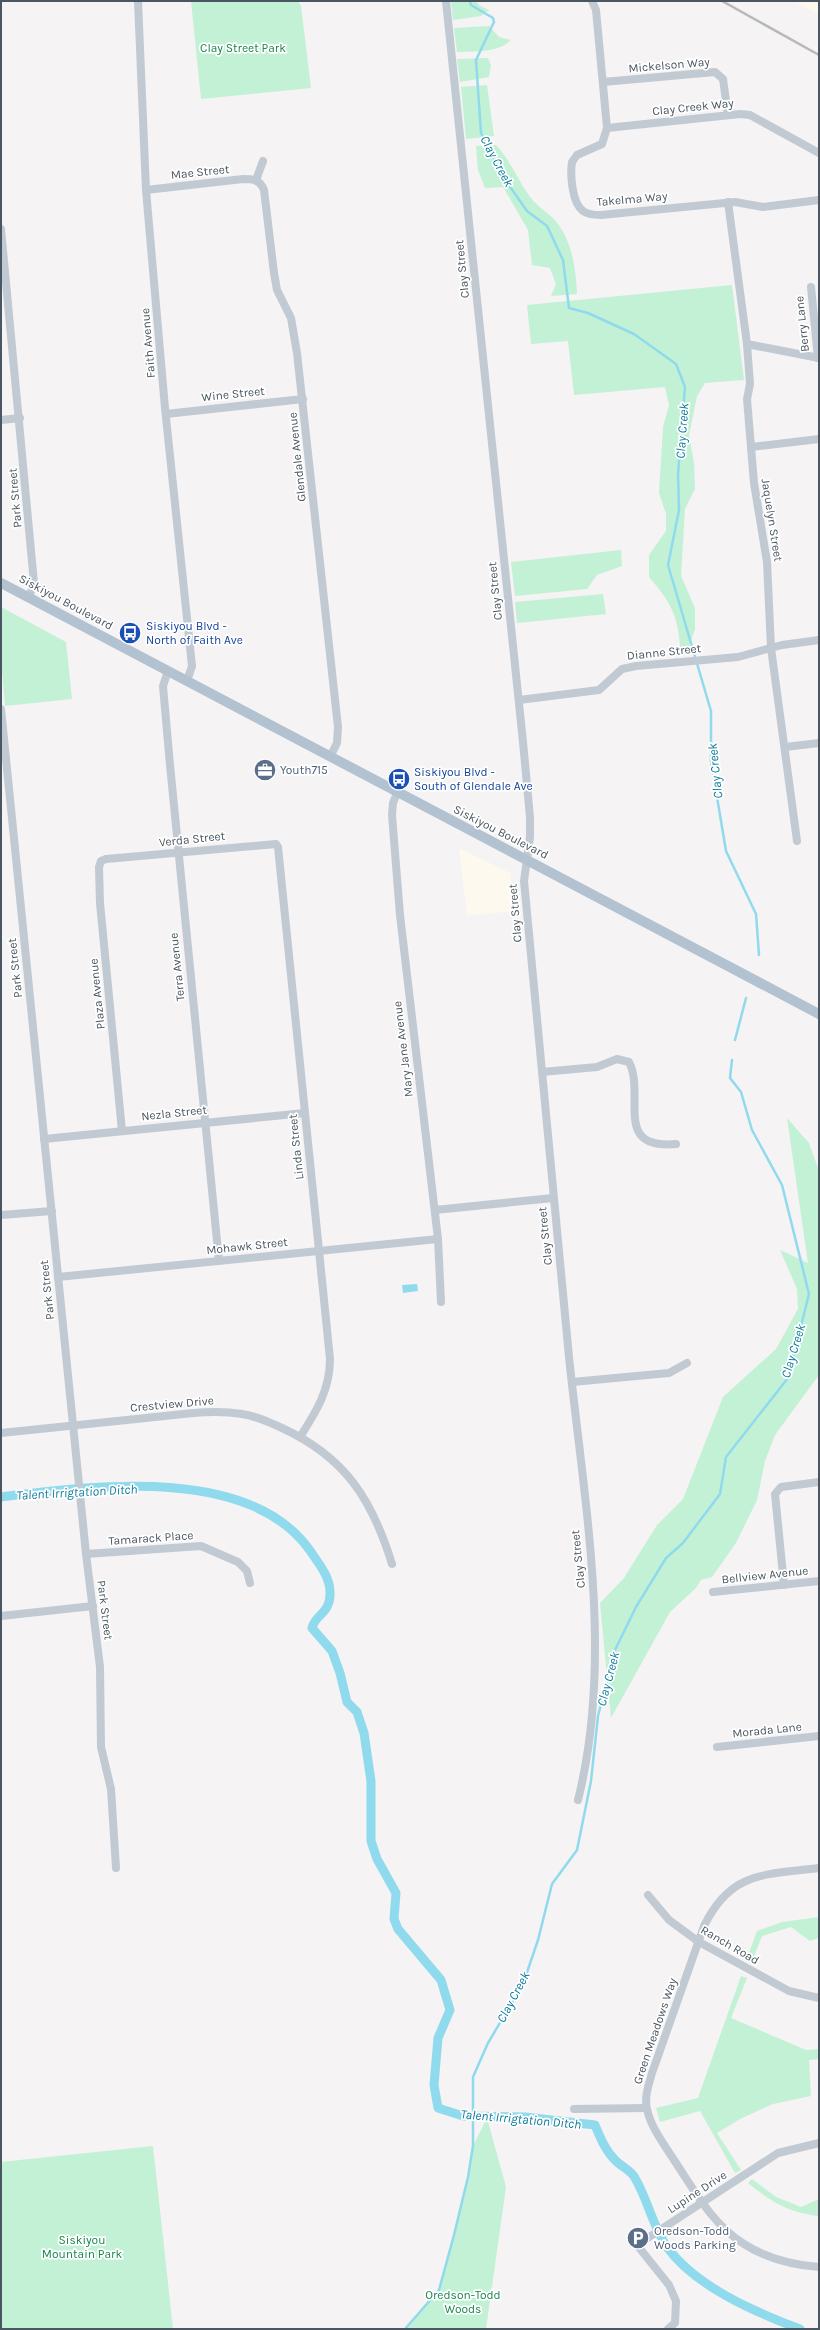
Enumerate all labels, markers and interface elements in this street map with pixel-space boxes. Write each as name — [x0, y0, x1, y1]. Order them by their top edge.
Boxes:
park label: Clay Street Park — [200, 41, 286, 55]
street label: Mickelson Way — [628, 54, 711, 76]
street label: Clay Creek Way — [652, 96, 735, 118]
water label: Clay Creek — [477, 133, 517, 189]
street label: Mae Street — [170, 162, 230, 182]
street label: Takelma Way — [596, 189, 668, 209]
street label: Clay Street — [452, 239, 472, 299]
street label: Berry Lane — [792, 295, 812, 353]
street label: Faith Avenue — [138, 307, 158, 379]
street label: Wine Street — [201, 384, 266, 404]
water label: Clay Creek — [673, 402, 691, 459]
street label: Glendale Avenue — [285, 411, 309, 503]
street label: Park Street — [5, 467, 25, 529]
street label: Jaquelyn Street — [759, 477, 786, 563]
street label: Clay Street — [485, 561, 505, 621]
street label: Siskiyou Boulevard — [17, 571, 115, 633]
place label: Siskiyou Blvd - North of Faith Ave — [146, 619, 243, 647]
bus stop icon: Siskiyou Blvd - North of Faith Ave — [117, 620, 143, 646]
street label: Dianne Street — [626, 641, 702, 663]
water label: Clay Creek — [705, 742, 725, 799]
office icon: Youth715 — [252, 757, 278, 783]
place label: Youth715 — [280, 763, 328, 777]
place label: Siskiyou Blvd - South of Glendale Ave — [414, 765, 533, 793]
bus stop icon: Siskiyou Blvd - South of Glendale Ave — [386, 766, 412, 792]
street label: Siskiyou Boulevard — [451, 802, 551, 862]
street label: Verda Street — [158, 829, 226, 849]
street label: Clay Street — [505, 883, 525, 943]
street label: Terra Avenue — [166, 932, 188, 1002]
street label: Park Street — [5, 937, 25, 999]
street label: Plaza Avenue — [86, 958, 108, 1030]
street label: Mary Jane Avenue — [390, 1000, 416, 1098]
street label: Nezla Street — [141, 1103, 208, 1123]
street label: Linda Street — [286, 1113, 306, 1181]
street label: Clay Street — [535, 1206, 555, 1266]
street label: Mohawk Street — [206, 1235, 289, 1257]
street label: Park Street — [37, 1259, 57, 1321]
water label: Clay Creek — [778, 1322, 808, 1380]
street label: Crestview Drive — [130, 1393, 214, 1415]
water label: Talent Irrigtation Ditch — [16, 1481, 138, 1503]
street label: Tamarack Place — [108, 1528, 194, 1548]
street label: Clay Street — [568, 1529, 588, 1589]
street label: Bellview Avenue — [721, 1563, 809, 1587]
street label: Park Street — [94, 1579, 116, 1641]
water label: Clay Creek — [594, 1650, 623, 1708]
street label: Morada Lane — [732, 1719, 802, 1741]
street label: Ranch Road — [698, 1923, 762, 1967]
water label: Clay Creek — [493, 1969, 533, 2025]
street label: Green Meadows Way — [630, 1976, 680, 2086]
water label: Talent Irrigtation Ditch — [460, 2106, 582, 2132]
street label: Lupine Drive — [665, 2168, 729, 2216]
place label: Oredson-Todd Woods Parking — [654, 2224, 736, 2252]
parking icon: Oredson-Todd Woods Parking — [625, 2225, 651, 2251]
park label: Siskiyou Mountain Park — [42, 2233, 122, 2261]
park label: Oredson-Todd Woods — [425, 2288, 501, 2316]

